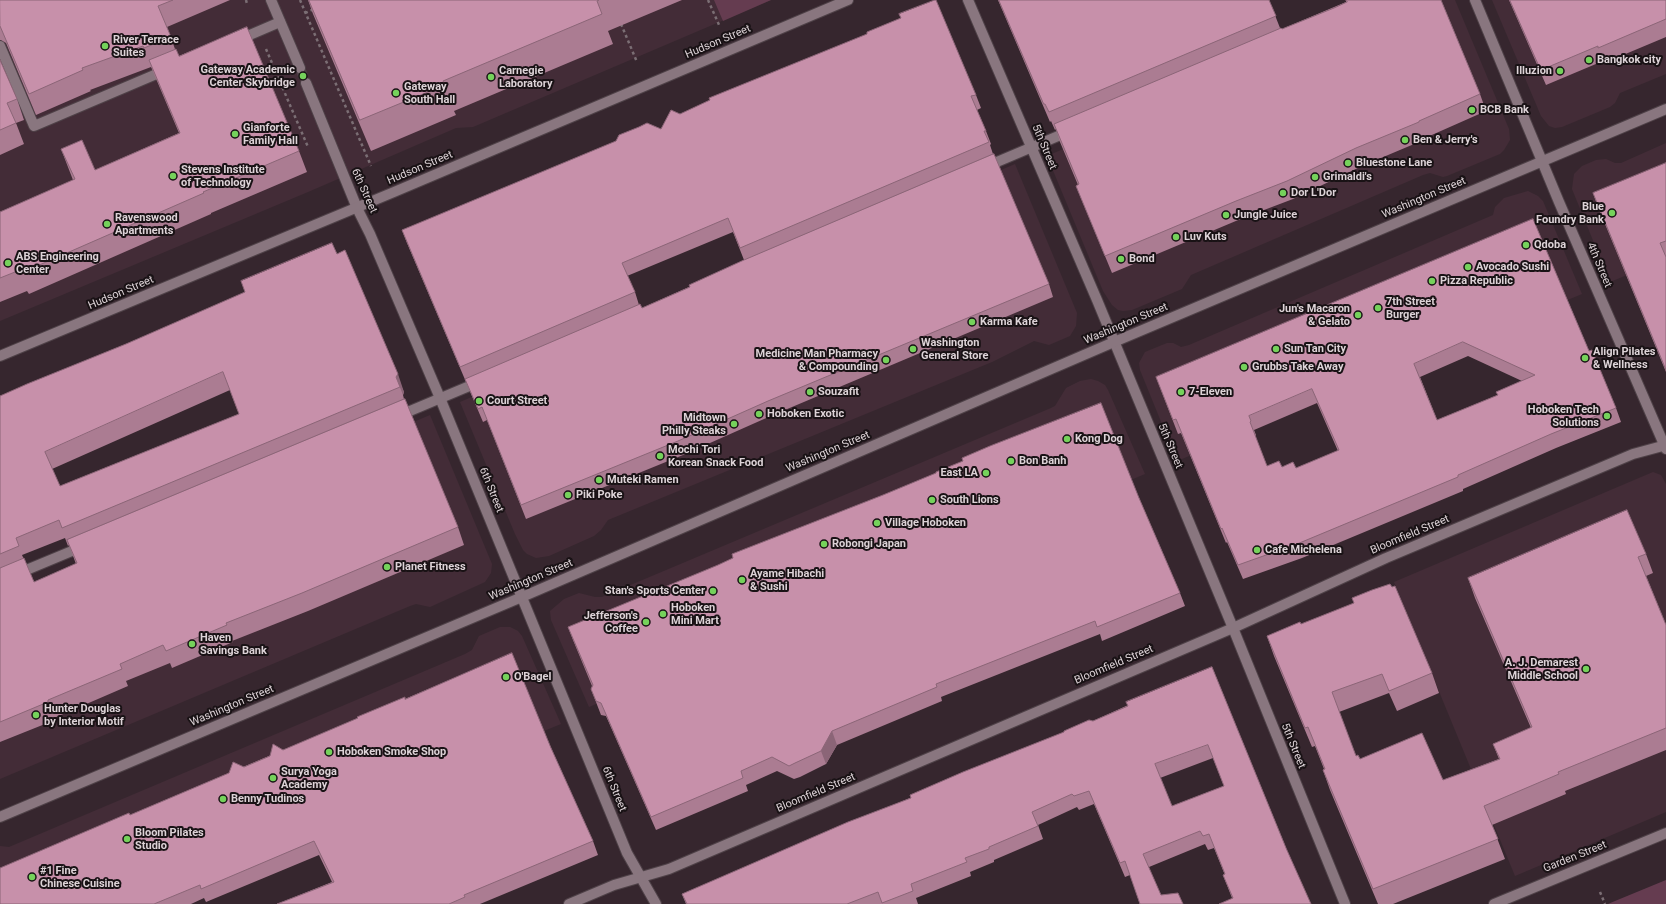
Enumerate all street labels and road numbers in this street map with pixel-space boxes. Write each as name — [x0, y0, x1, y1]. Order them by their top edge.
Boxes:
street label: Hudson Street — [683, 22, 753, 62]
street label: 5th Street — [1029, 123, 1059, 171]
street label: Hudson Street — [385, 148, 455, 188]
street label: 6th Street — [348, 167, 380, 215]
street label: Washington Street — [1380, 174, 1468, 222]
street label: 4th Street — [1584, 241, 1614, 289]
street label: Hudson Street — [86, 273, 156, 313]
street label: Washington Street — [1082, 300, 1170, 348]
street label: 5th Street — [1155, 422, 1185, 470]
street label: Washington Street — [784, 428, 872, 476]
street label: 6th Street — [476, 465, 506, 515]
street label: Bloomfield Street — [1369, 512, 1451, 558]
street label: Washington Street — [487, 556, 575, 604]
street label: Bloomfield Street — [1073, 642, 1155, 688]
street label: Washington Street — [188, 682, 276, 730]
street label: 5th Street — [1278, 721, 1308, 771]
street label: 6th Street — [599, 764, 629, 814]
street label: Bloomfield Street — [775, 770, 857, 816]
street label: Garden Street — [1541, 838, 1609, 876]

